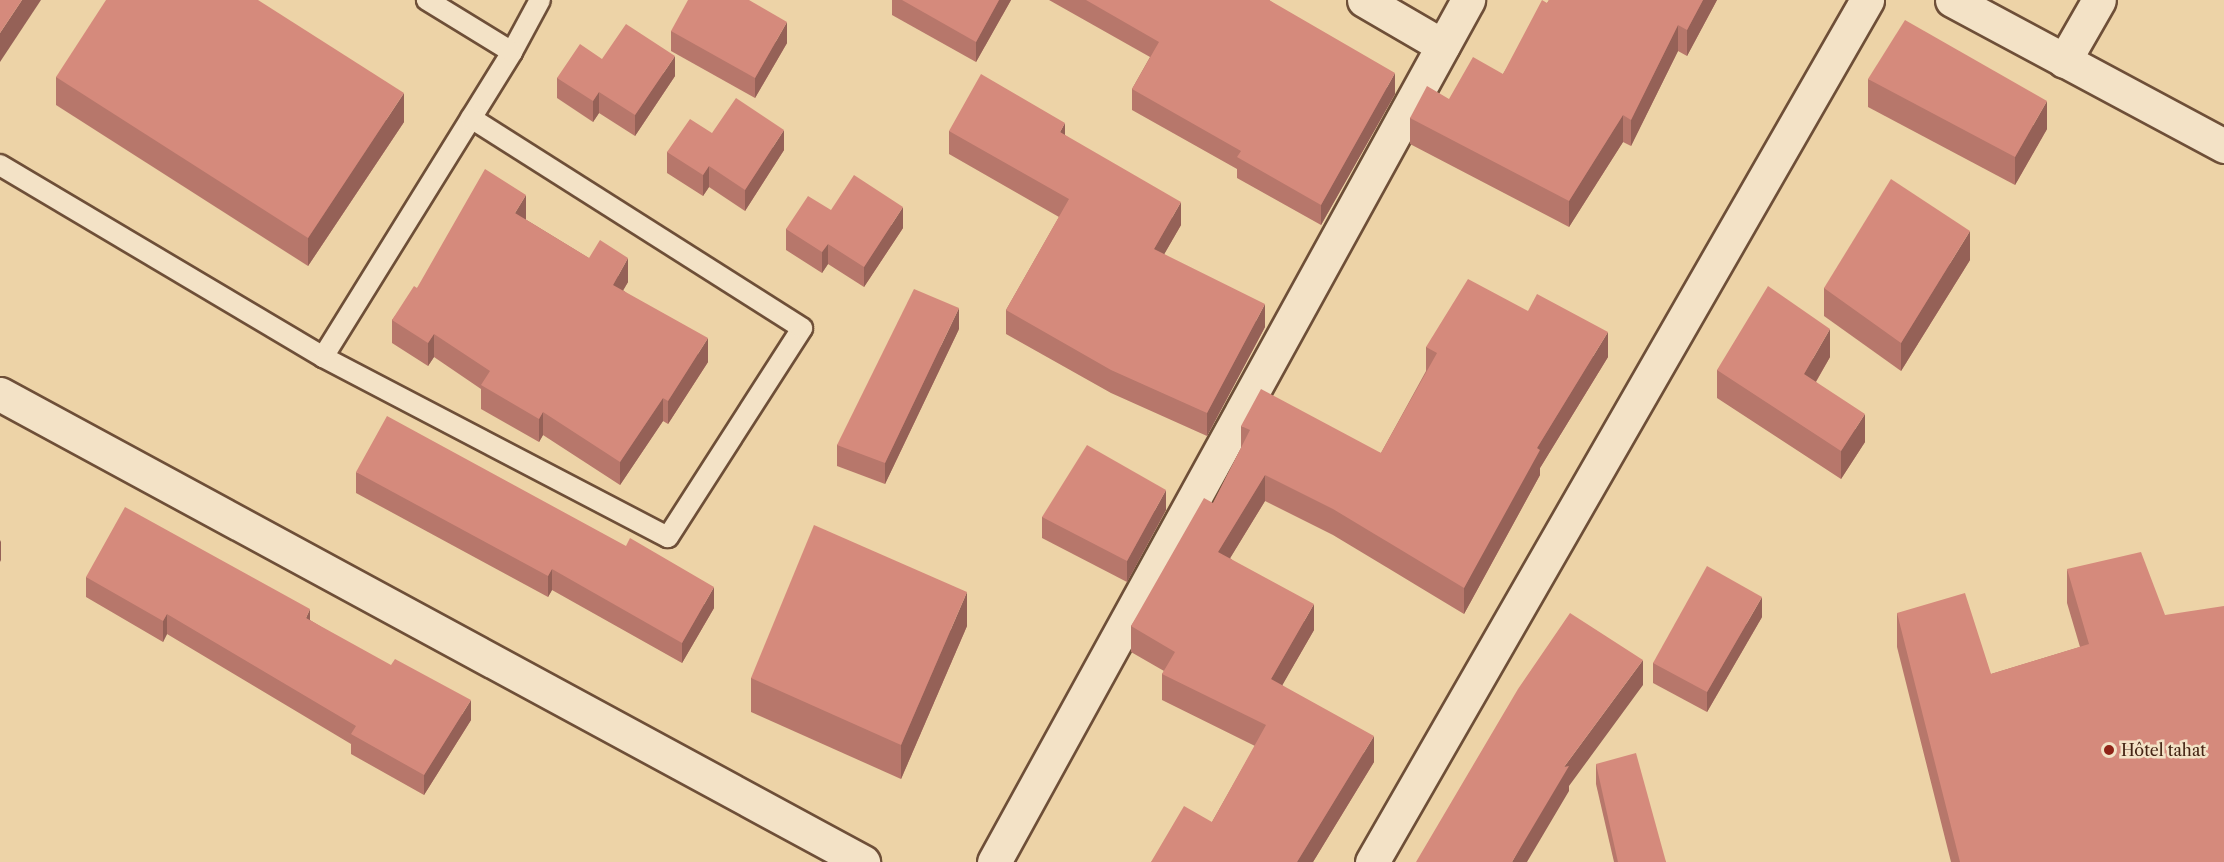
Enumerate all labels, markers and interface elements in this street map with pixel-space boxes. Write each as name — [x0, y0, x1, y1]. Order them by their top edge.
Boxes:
place label: Hôtel tahat — [2121, 740, 2206, 760]
marker: Hôtel tahat — [2102, 743, 2116, 757]

